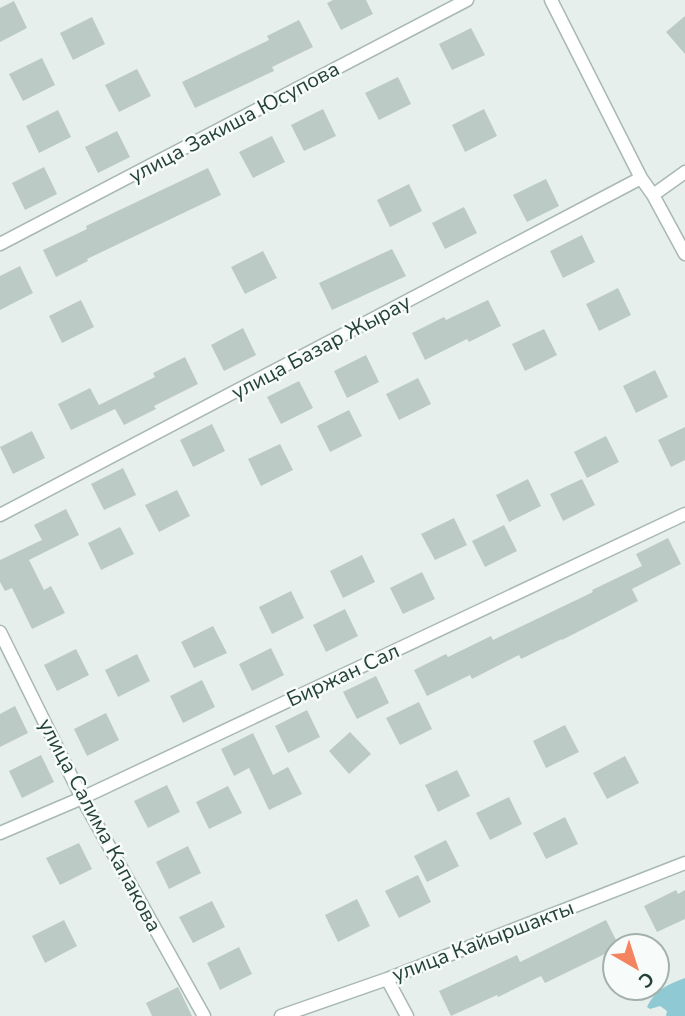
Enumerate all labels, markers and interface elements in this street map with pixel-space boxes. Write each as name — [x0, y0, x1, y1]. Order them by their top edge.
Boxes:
street label: улица Закиша Юсупова — [124, 55, 344, 189]
street label: улица Базар Жырау — [226, 288, 416, 406]
street label: Биржан Сал — [282, 637, 404, 713]
street label: улица Салима Капакова — [32, 713, 168, 937]
street label: улица Кайыршакты — [388, 893, 578, 989]
north arrow — [601, 932, 671, 1002]
text: С — [633, 965, 659, 994]

